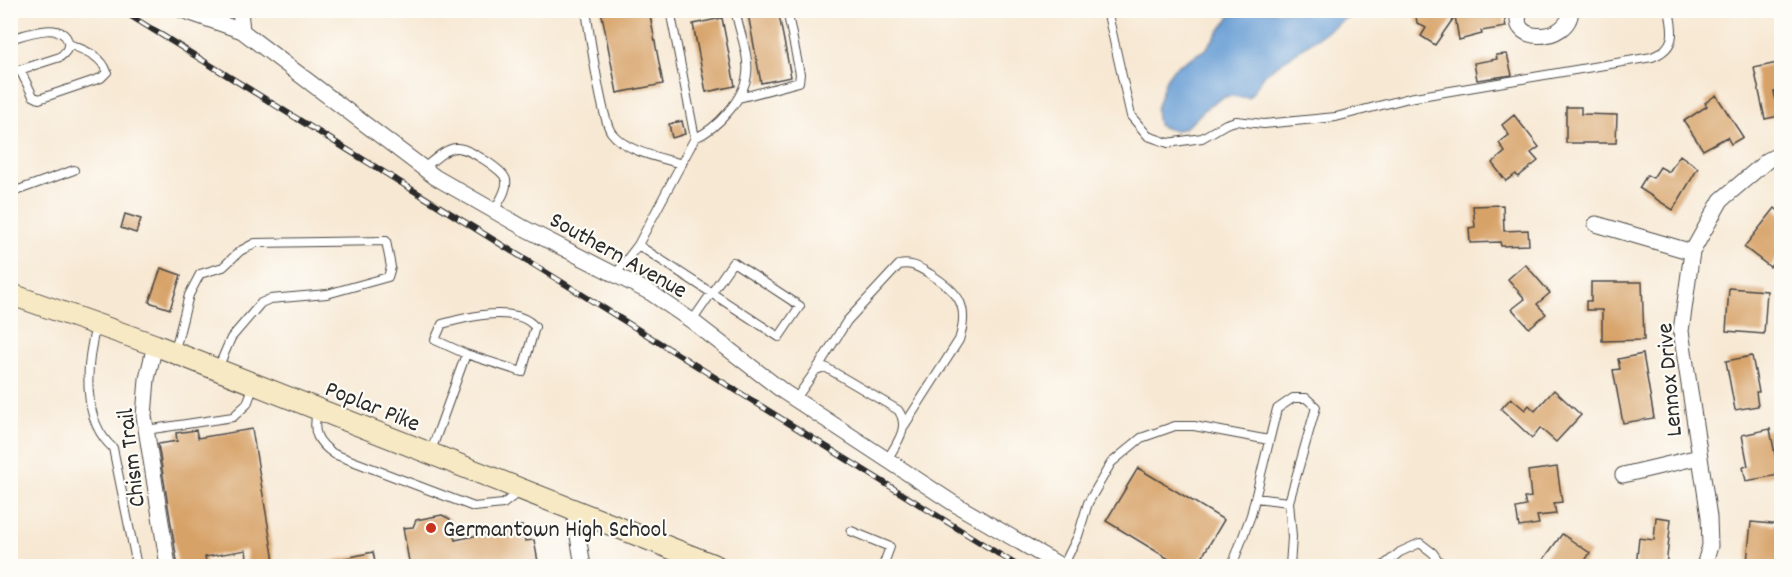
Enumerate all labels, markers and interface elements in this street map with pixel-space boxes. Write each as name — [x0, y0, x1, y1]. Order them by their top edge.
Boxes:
street label: Southern Avenue — [542, 205, 693, 309]
street label: Lennox Drive — [1649, 322, 1693, 438]
street label: Poplar Pike — [319, 373, 424, 442]
street label: Chism Trail — [110, 406, 156, 509]
place label: Germantown High School — [443, 514, 667, 548]
marker: Germantown High School — [424, 521, 438, 535]

